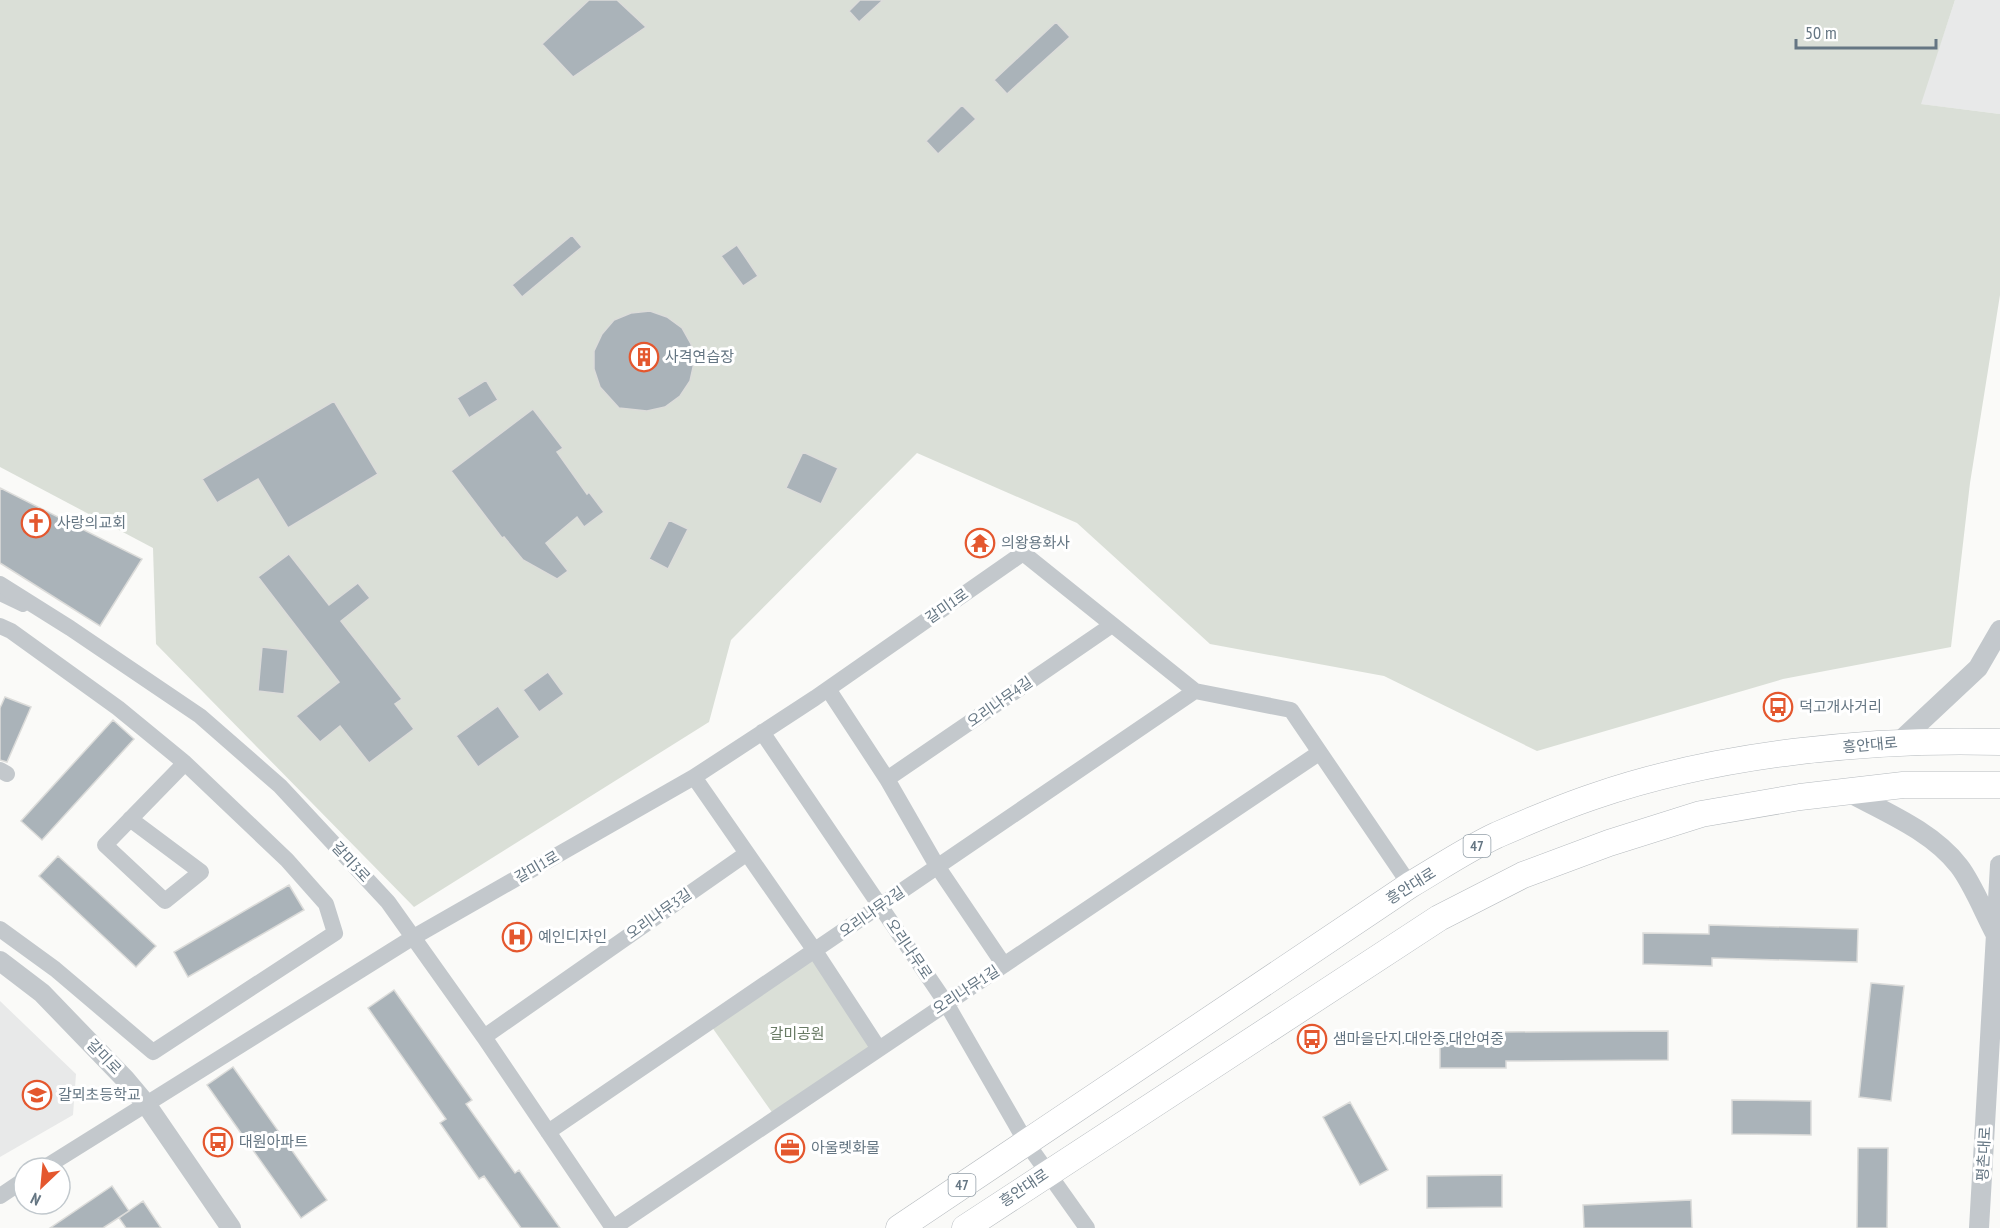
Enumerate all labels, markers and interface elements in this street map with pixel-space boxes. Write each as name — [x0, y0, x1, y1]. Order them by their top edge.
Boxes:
scale bar — [1796, 12, 1936, 50]
text: 50 m — [1805, 21, 1837, 44]
building icon: 사격연습장 — [628, 341, 660, 373]
place label: 사격연습장 — [665, 347, 734, 366]
church icon: 사랑의교회 — [20, 507, 52, 539]
place label: 사랑의교회 — [57, 513, 126, 532]
temple icon: 의왕용화사 — [964, 527, 996, 559]
place label: 의왕용화사 — [1001, 533, 1070, 552]
street label: 갈미1로 — [922, 584, 972, 627]
street label: 오리나무4길 — [963, 672, 1036, 731]
bus stop icon: 덕고개사거리 — [1762, 691, 1794, 723]
place label: 덕고개사거리 — [1799, 697, 1882, 716]
street label: 흥안대로 — [1842, 733, 1898, 756]
road number: 47 — [1464, 835, 1490, 857]
street label: 갈미3로 — [328, 838, 375, 886]
street label: 갈미1로 — [511, 846, 562, 887]
street label: 흥안대로 — [1382, 863, 1439, 908]
street label: 오리나무2길 — [835, 882, 908, 941]
street label: 오리나무3길 — [622, 884, 695, 943]
street label: 오리나무로 — [882, 915, 937, 983]
hospital icon: 예인디자인 — [501, 921, 533, 953]
place label: 예인디자인 — [538, 927, 607, 946]
street label: 오리나무1길 — [929, 961, 1003, 1018]
bus stop icon: 샘마을단지.대안중.대안여중 — [1296, 1023, 1328, 1055]
park label: 갈미공원 — [769, 1024, 825, 1043]
place label: 샘마을단지.대안중.대안여중 — [1333, 1029, 1504, 1048]
street label: 갈미로 — [83, 1035, 126, 1078]
school or university icon: 갈뫼초등학교 — [21, 1079, 53, 1111]
place label: 갈뫼초등학교 — [58, 1085, 141, 1104]
bus stop icon: 대원아파트 — [202, 1126, 234, 1158]
street label: 평촌대로 — [1973, 1126, 1994, 1182]
place label: 대원아파트 — [239, 1132, 308, 1151]
office icon: 아울렛화물 — [774, 1132, 806, 1164]
place label: 아울렛화물 — [811, 1138, 880, 1157]
north arrow — [12, 1156, 72, 1216]
street label: 흥안대로 — [996, 1164, 1052, 1211]
road number: 47 — [948, 1174, 976, 1196]
text: N — [27, 1189, 44, 1210]

